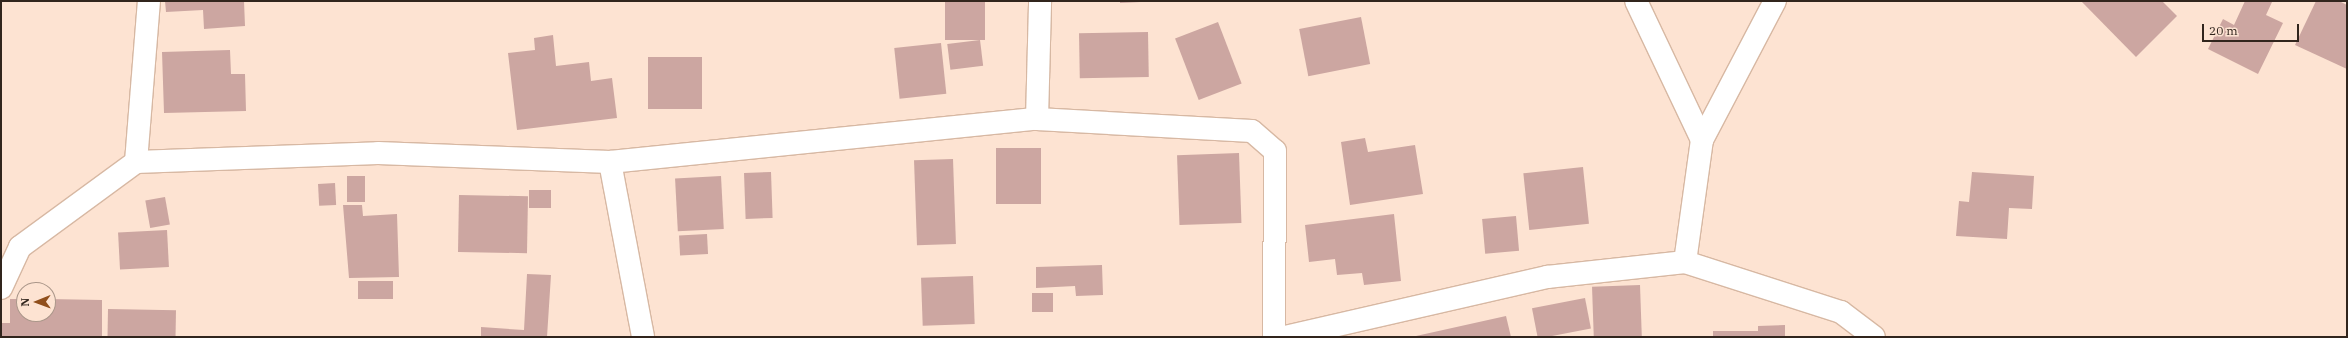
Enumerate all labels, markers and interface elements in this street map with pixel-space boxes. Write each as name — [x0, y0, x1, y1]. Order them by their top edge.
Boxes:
scale bar — [2204, 16, 2301, 42]
text: 20 m — [2209, 23, 2238, 38]
north arrow — [16, 282, 56, 322]
text: N — [18, 298, 32, 307]

